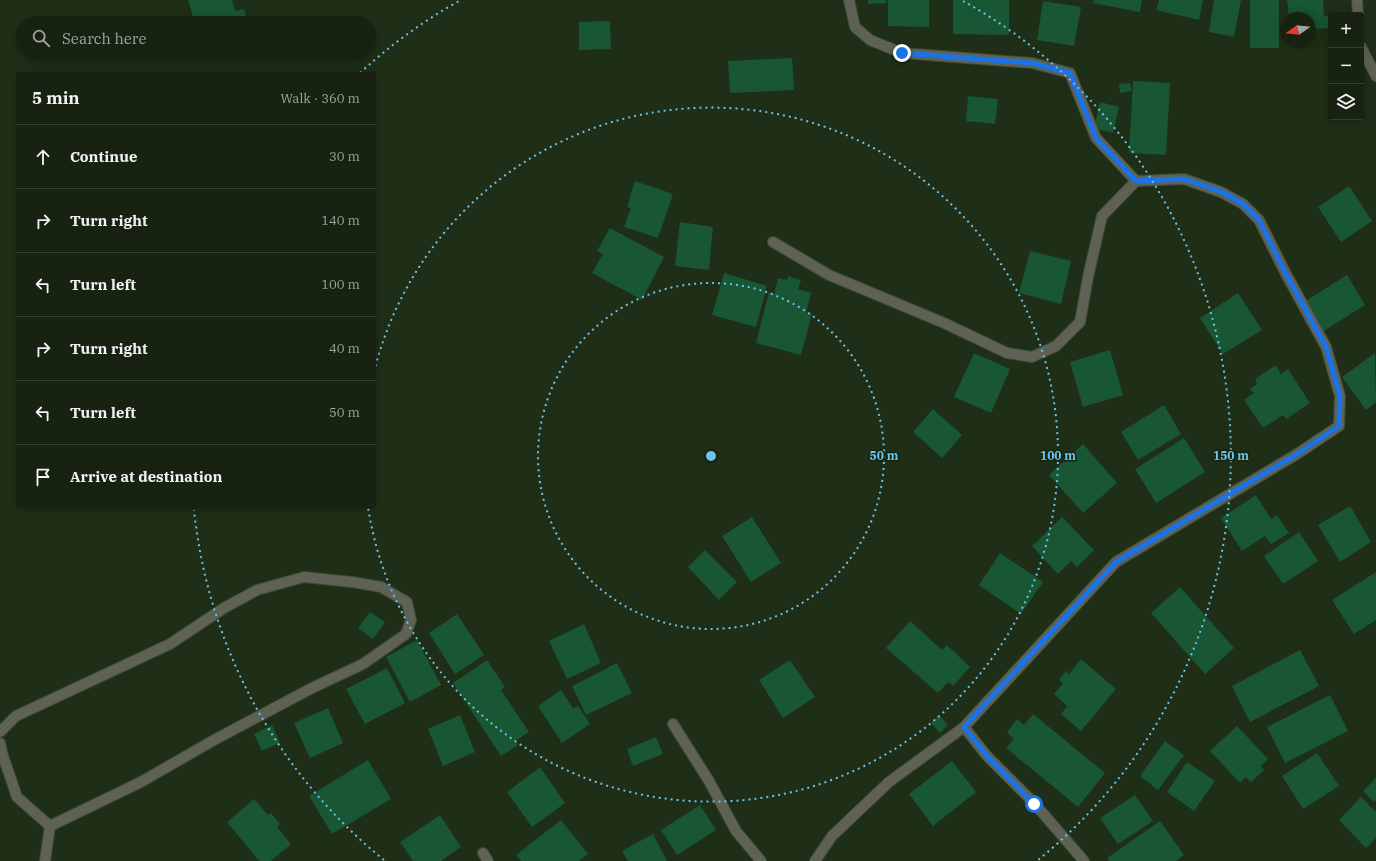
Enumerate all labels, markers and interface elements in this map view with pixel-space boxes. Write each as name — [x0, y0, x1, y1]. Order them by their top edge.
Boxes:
north arrow — [1280, 12, 1316, 48]
map controls — [1328, 12, 1364, 120]
button: + — [1328, 12, 1364, 48]
search box — [16, 16, 376, 60]
icon: search — [30, 27, 52, 49]
text: Search here — [62, 29, 147, 48]
route end — [893, 44, 911, 62]
button: − — [1328, 48, 1364, 84]
button: layers — [1328, 84, 1364, 120]
text: 5 min — [32, 87, 80, 109]
text: Walk · 360 m — [281, 90, 360, 107]
icon: ahead — [32, 146, 54, 168]
text: Continue — [70, 147, 137, 166]
text: 30 m — [329, 148, 360, 165]
icon: right — [32, 210, 54, 232]
text: Turn right — [70, 211, 148, 230]
text: 140 m — [321, 212, 360, 229]
icon: left — [32, 274, 54, 296]
text: Turn left — [70, 275, 136, 294]
text: 100 m — [321, 276, 360, 293]
icon: right — [32, 338, 54, 360]
text: Turn right — [70, 339, 148, 358]
text: 40 m — [329, 340, 360, 357]
icon: left — [32, 402, 54, 424]
text: Turn left — [70, 403, 136, 422]
text: 50 m — [329, 404, 360, 421]
text: 50 m — [870, 448, 899, 463]
text: 100 m — [1040, 448, 1076, 463]
text: 150 m — [1213, 448, 1249, 463]
centre of rings — [704, 449, 718, 463]
icon: arrive — [32, 466, 54, 488]
text: Arrive at destination — [70, 467, 222, 486]
route start — [1025, 795, 1043, 813]

